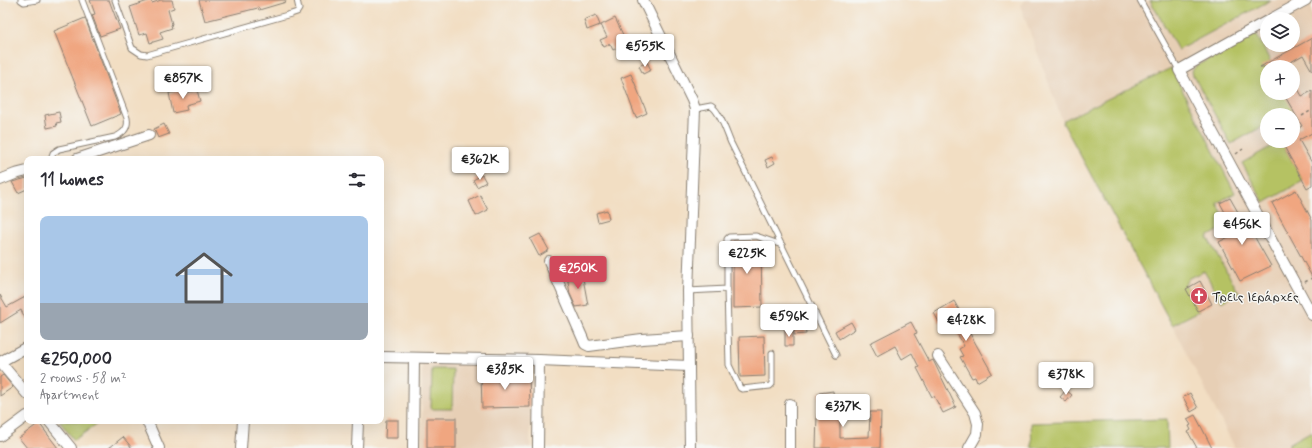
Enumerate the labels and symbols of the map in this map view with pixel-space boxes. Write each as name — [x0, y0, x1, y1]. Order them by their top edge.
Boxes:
pin: €555K — [617, 34, 673, 68]
pin: €857K — [155, 66, 211, 100]
pin: €362K — [452, 147, 508, 181]
pin: €456K — [1214, 212, 1270, 246]
pin: €225K — [719, 241, 775, 275]
pin: €250K — [550, 256, 606, 290]
church icon: Τρεις Ιεράρχες — [1189, 286, 1209, 306]
place label: Τρεις Ιεράρχες — [1212, 289, 1299, 306]
pin: €596K — [761, 304, 817, 338]
pin: €428K — [938, 308, 994, 342]
pin: €385K — [477, 357, 533, 391]
pin: €378K — [1038, 362, 1094, 396]
pin: €337K — [815, 394, 871, 428]

